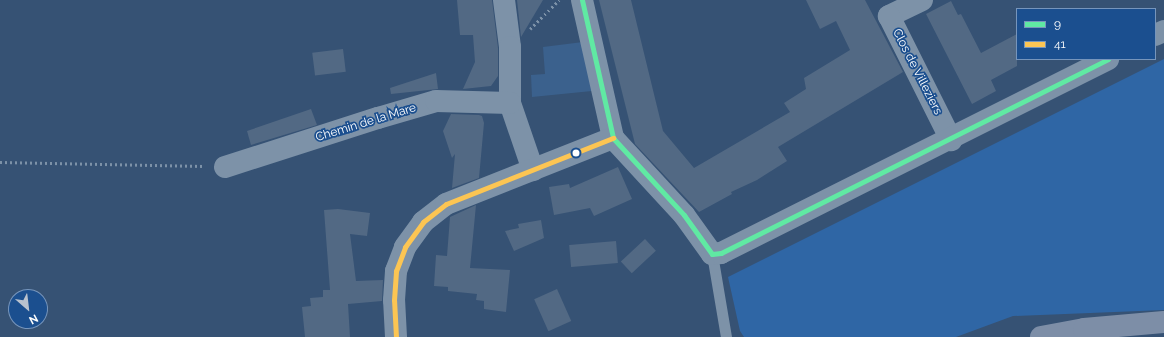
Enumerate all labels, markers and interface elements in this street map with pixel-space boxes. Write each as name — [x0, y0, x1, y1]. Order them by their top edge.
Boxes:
legend — [1016, 8, 1156, 60]
text: 9 — [1054, 17, 1061, 31]
street label: Clos de Villeziers — [889, 26, 945, 118]
text: 41 — [1054, 37, 1066, 51]
street label: Chemin de la Mare — [314, 101, 418, 145]
unlabelled marker — [571, 148, 581, 158]
north arrow — [8, 289, 48, 329]
text: N — [27, 311, 40, 327]

